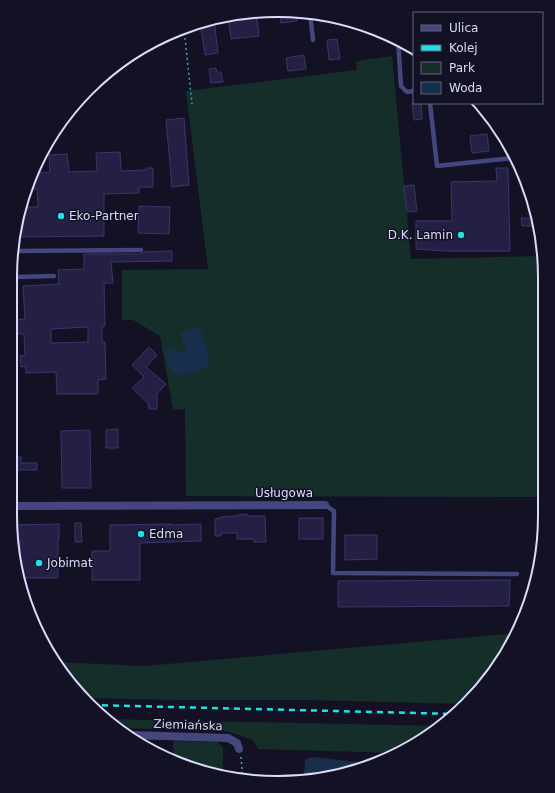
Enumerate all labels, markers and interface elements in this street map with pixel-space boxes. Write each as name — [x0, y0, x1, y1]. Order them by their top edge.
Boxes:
legend — [413, 12, 543, 104]
text: Ulica — [449, 21, 478, 35]
text: Kolej — [449, 41, 478, 55]
text: Park — [449, 61, 475, 75]
text: Woda — [449, 81, 482, 95]
place label: Eko-Partner — [69, 209, 139, 223]
marker: Eko-Partner — [56, 211, 66, 221]
place label: D.K. Lamin — [388, 228, 453, 242]
marker: D.K. Lamin — [456, 230, 466, 240]
street label: Usługowa — [255, 486, 313, 500]
place label: Edma — [149, 527, 183, 541]
marker: Edma — [136, 529, 146, 539]
place label: Jobimat — [46, 556, 93, 570]
marker: Jobimat — [34, 558, 44, 568]
street label: Ziemiańska — [153, 717, 223, 733]

